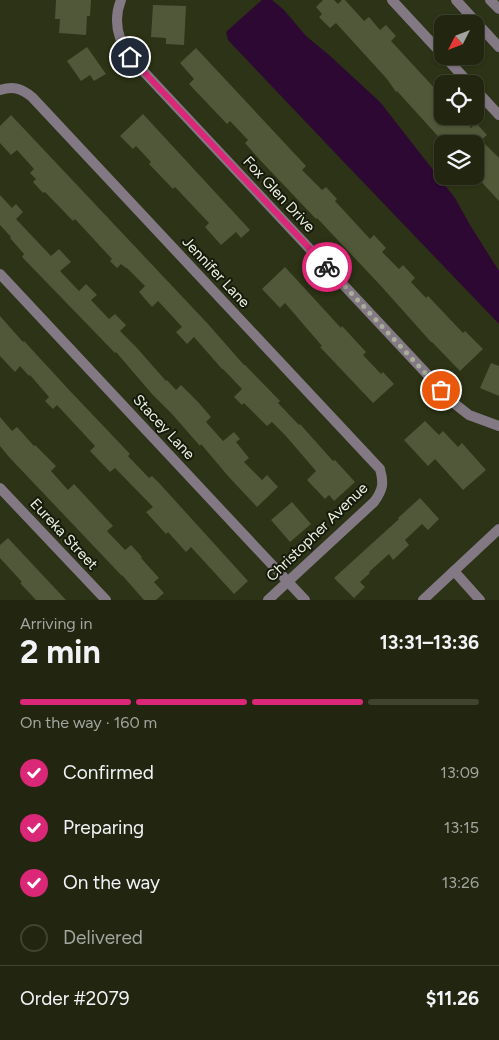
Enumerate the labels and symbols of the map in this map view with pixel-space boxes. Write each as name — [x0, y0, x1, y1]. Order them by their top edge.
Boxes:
north arrow — [434, 15, 484, 65]
pin — [109, 36, 151, 78]
street label: Fox Glen Drive — [239, 152, 319, 236]
street label: Jennifer Lane — [179, 233, 253, 311]
courier — [302, 242, 352, 292]
pin — [420, 369, 462, 411]
street label: Stacey Lane — [129, 391, 199, 463]
street label: Christopher Avenue — [263, 479, 371, 585]
street label: Eureka Street — [26, 495, 102, 574]

